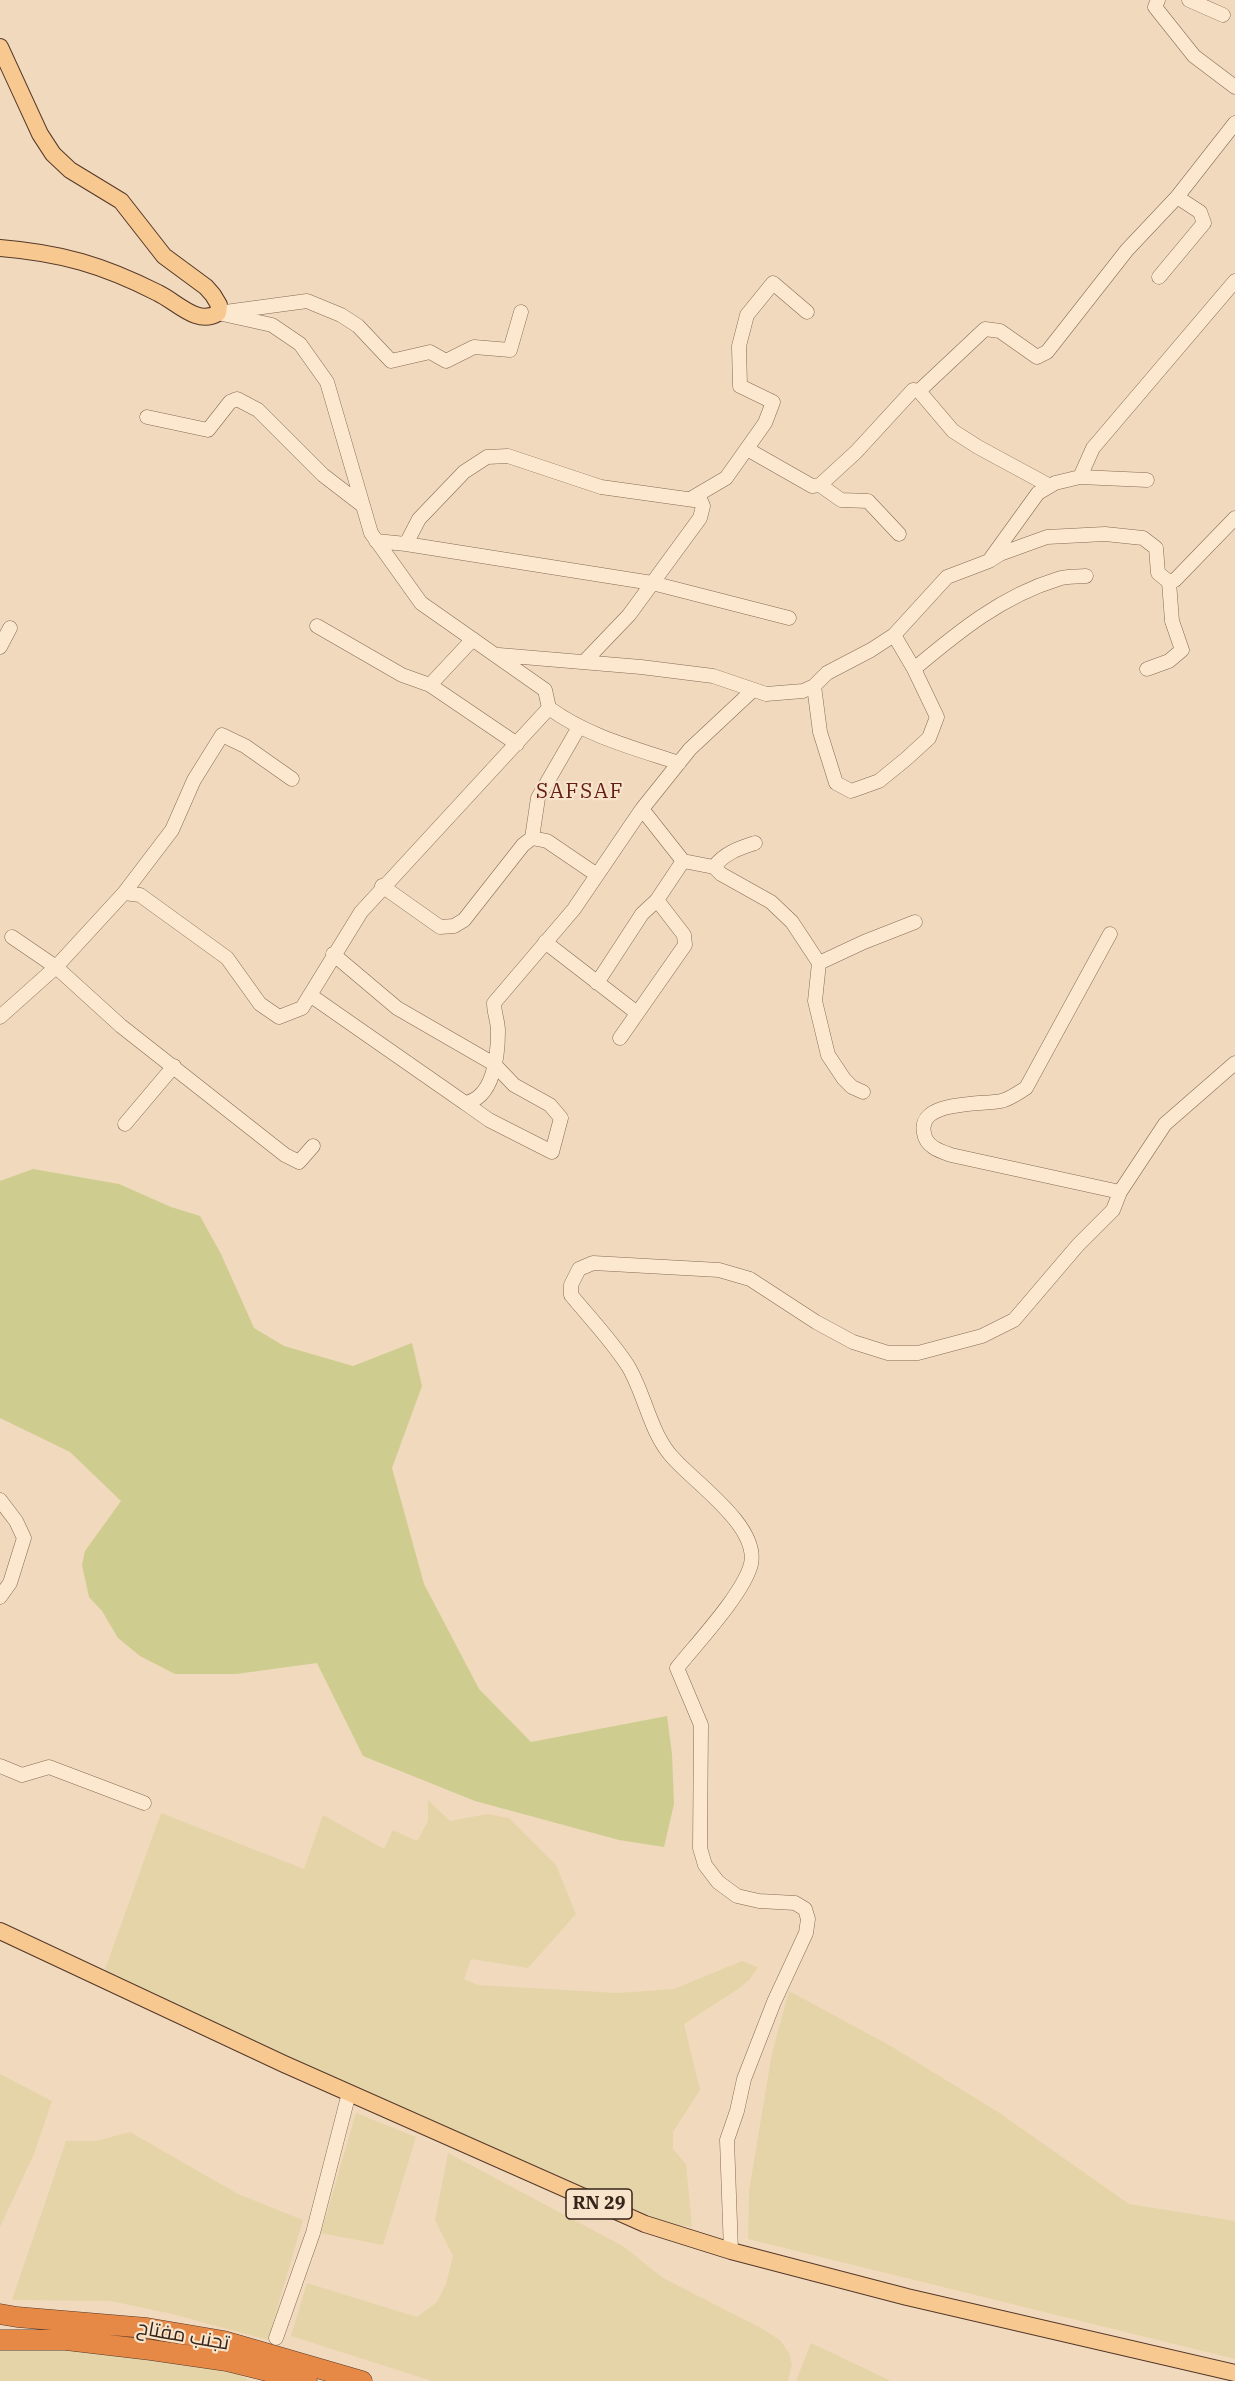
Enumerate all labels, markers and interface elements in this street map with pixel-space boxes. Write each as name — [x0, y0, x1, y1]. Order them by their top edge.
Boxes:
district label: SAFSAF — [536, 779, 624, 805]
road number: RN 29 — [566, 2189, 632, 2219]
street label: تجنب مفتاح — [135, 2316, 231, 2356]

